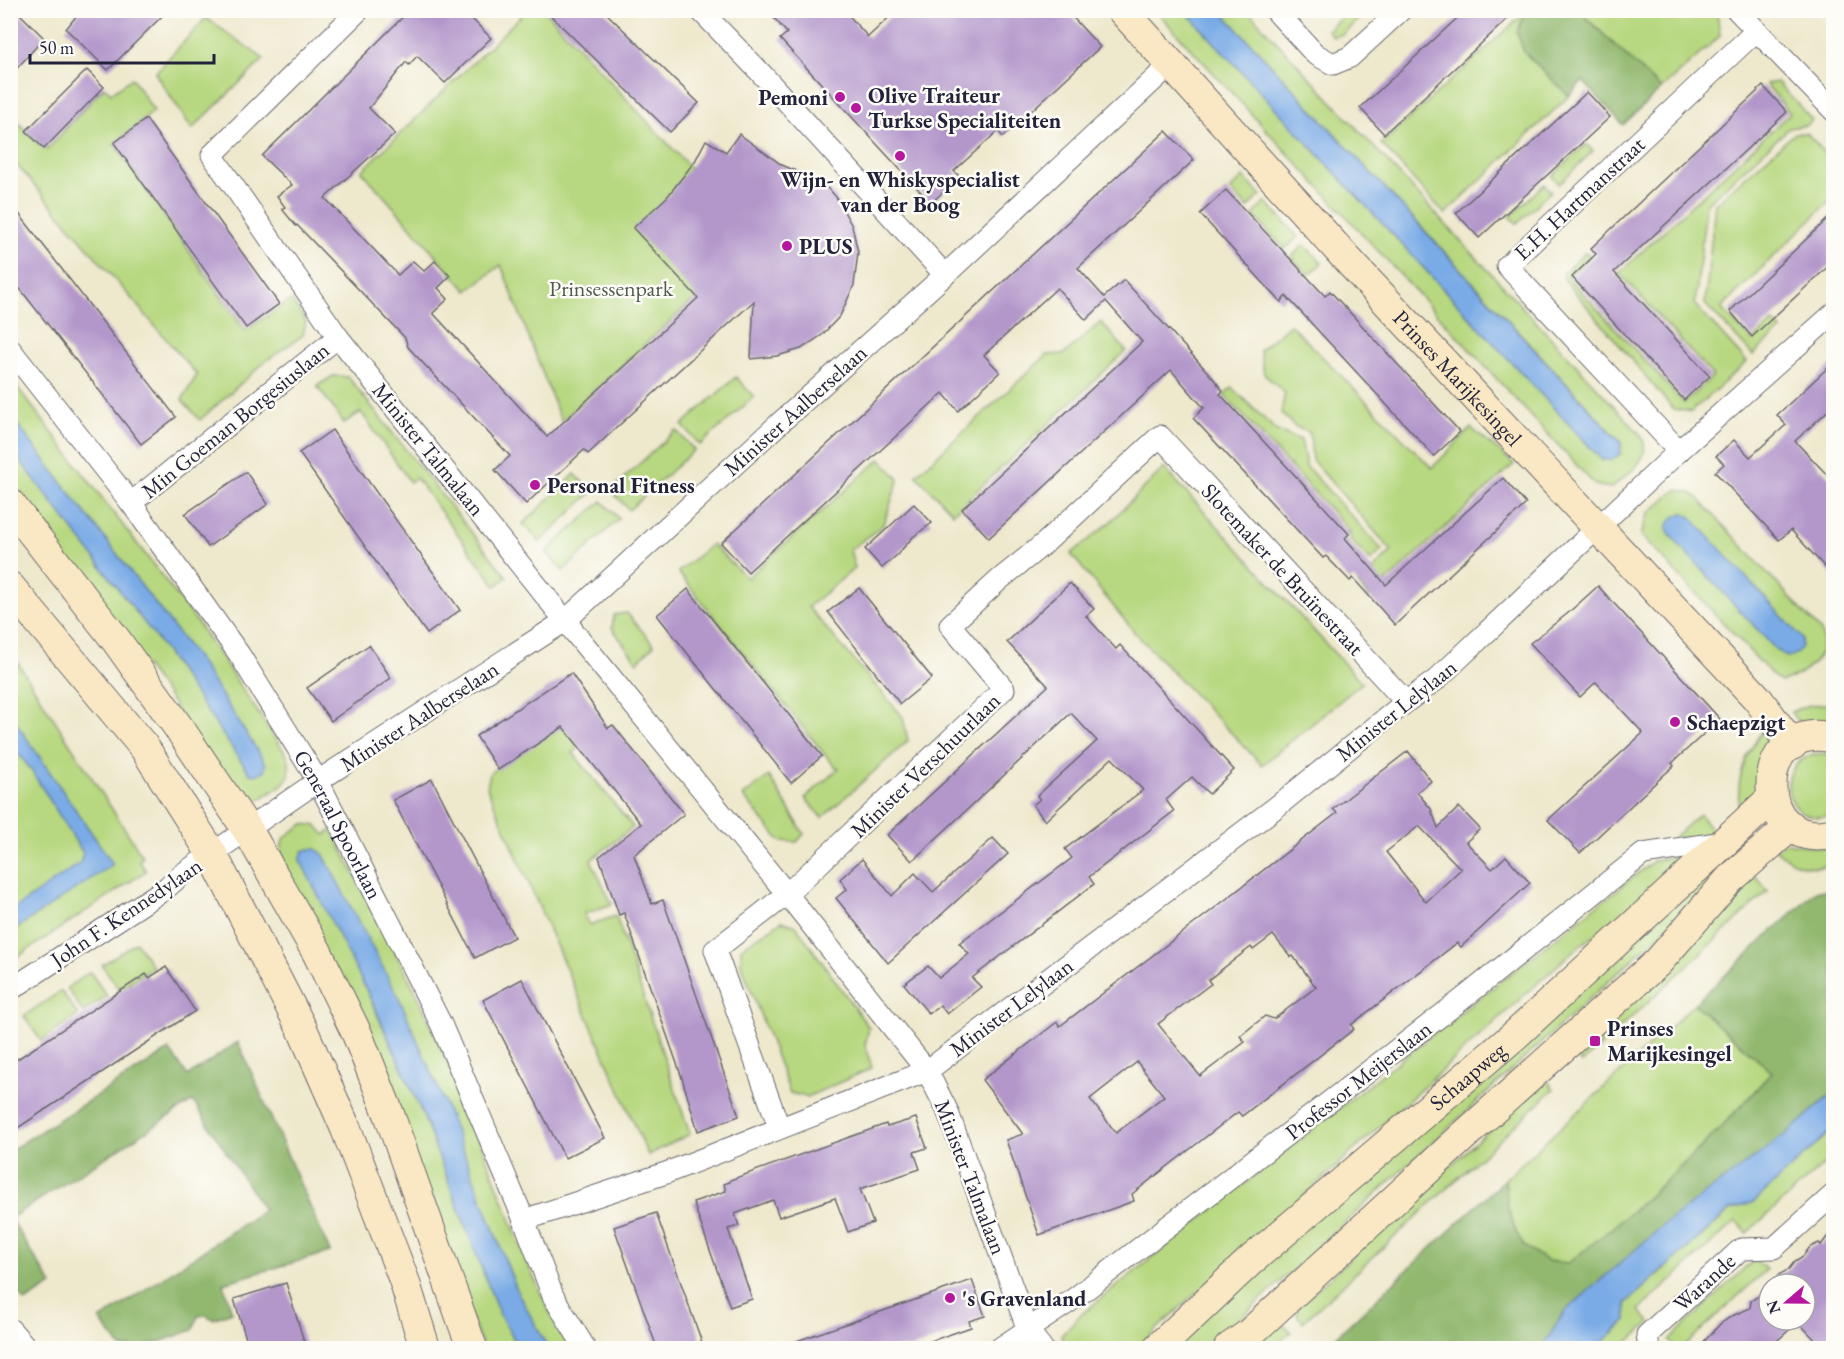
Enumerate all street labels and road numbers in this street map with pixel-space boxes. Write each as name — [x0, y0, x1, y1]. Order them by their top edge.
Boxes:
street label: E.H. Hartmanstraat — [1508, 130, 1651, 267]
street label: Prinses Marijkesingel — [1387, 304, 1528, 452]
street label: Min Goeman Borgesiuslaan — [135, 335, 336, 505]
street label: Minister Aalberselaan — [718, 338, 873, 482]
street label: Minister Talmalaan — [366, 377, 492, 522]
street label: Slotemaker de Bruïnestraat — [1195, 477, 1370, 662]
street label: Minister Lelylaan — [1330, 653, 1463, 768]
street label: Minister Aalberselaan — [335, 654, 504, 778]
street label: Minister Verschuurlaan — [844, 686, 1007, 844]
street label: Generaal Spoorlaan — [287, 744, 390, 904]
street label: John F. Kennedylaan — [43, 851, 208, 975]
street label: Minister Lelylaan — [944, 951, 1079, 1063]
street label: Professor Meijerslaan — [1279, 1014, 1438, 1147]
street label: Schaapweg — [1423, 1035, 1512, 1117]
street label: Minister Talmalaan — [928, 1096, 1013, 1259]
street label: Warande — [1667, 1246, 1742, 1318]

